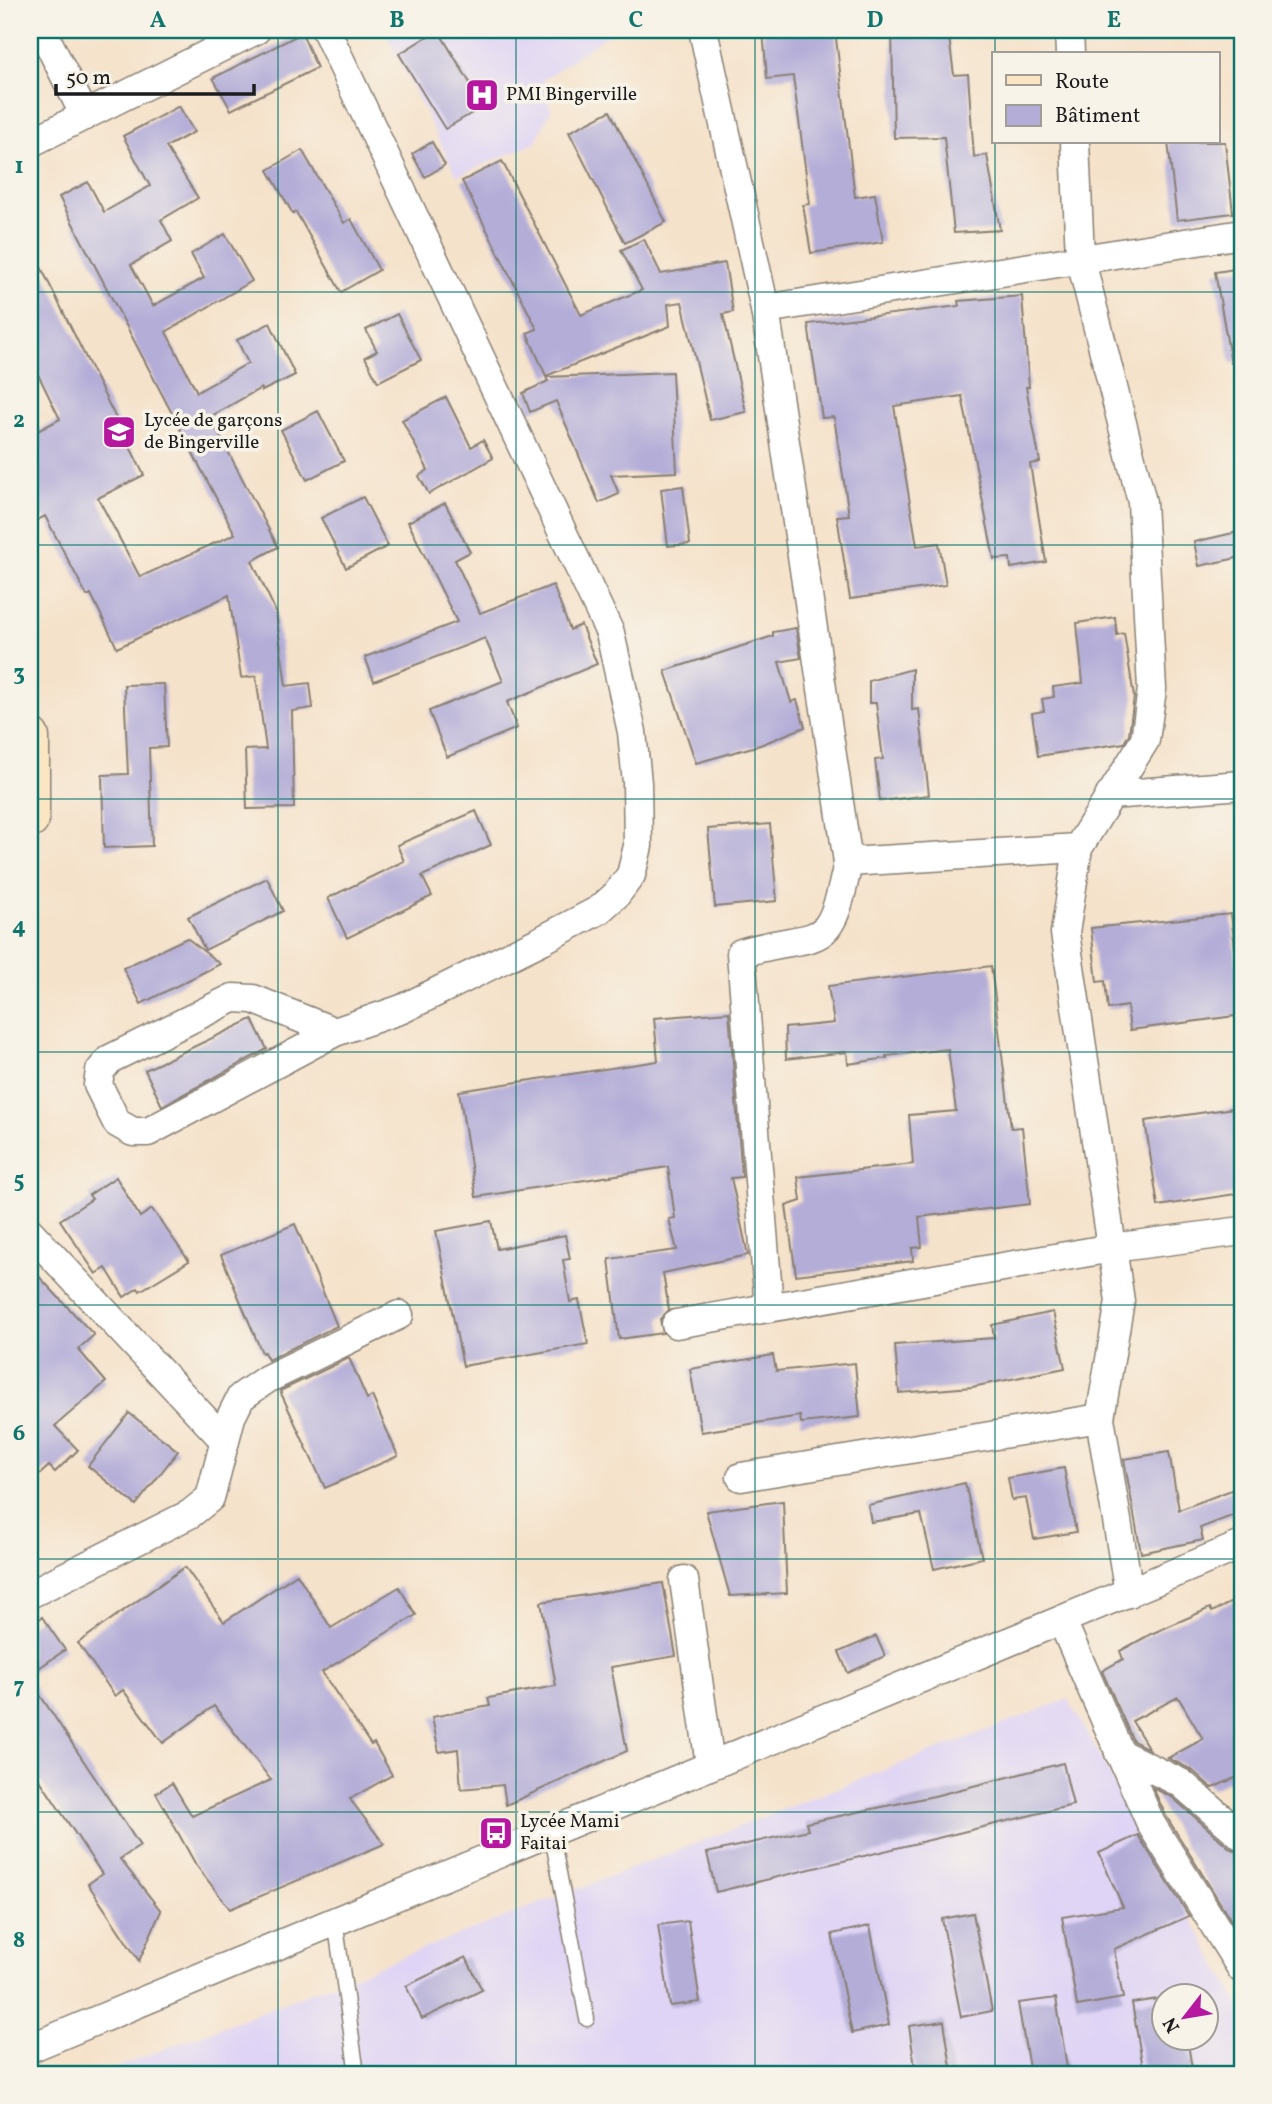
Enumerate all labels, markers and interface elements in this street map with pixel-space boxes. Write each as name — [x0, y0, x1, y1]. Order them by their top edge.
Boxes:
text: A — [150, 5, 166, 37]
text: B — [389, 5, 405, 37]
text: C — [629, 5, 643, 37]
text: D — [867, 5, 884, 37]
text: E — [1107, 5, 1121, 37]
scale bar — [56, 52, 254, 96]
legend — [992, 52, 1220, 144]
text: 50 m — [66, 64, 111, 93]
text: Route — [1055, 68, 1109, 97]
hospital icon: PMI Bingerville — [463, 76, 501, 114]
place label: PMI Bingerville — [506, 82, 637, 108]
text: Bâtiment — [1055, 102, 1140, 131]
text: 1 — [14, 151, 24, 183]
text: 2 — [13, 405, 25, 437]
place label: Lycée de garçons de Bingerville — [144, 408, 282, 456]
school or university icon: Lycée de garçons de Bingerville — [100, 413, 138, 451]
text: 3 — [13, 658, 25, 690]
text: 4 — [12, 911, 26, 943]
text: 5 — [13, 1165, 25, 1197]
text: 6 — [13, 1418, 25, 1450]
text: 7 — [14, 1671, 25, 1703]
place label: Lycée Mami Faitai — [520, 1809, 620, 1857]
bus stop icon: Lycée Mami Faitai — [477, 1814, 515, 1852]
text: 8 — [13, 1925, 25, 1957]
north arrow — [1150, 1982, 1220, 2052]
text: N — [1157, 2012, 1187, 2037]

